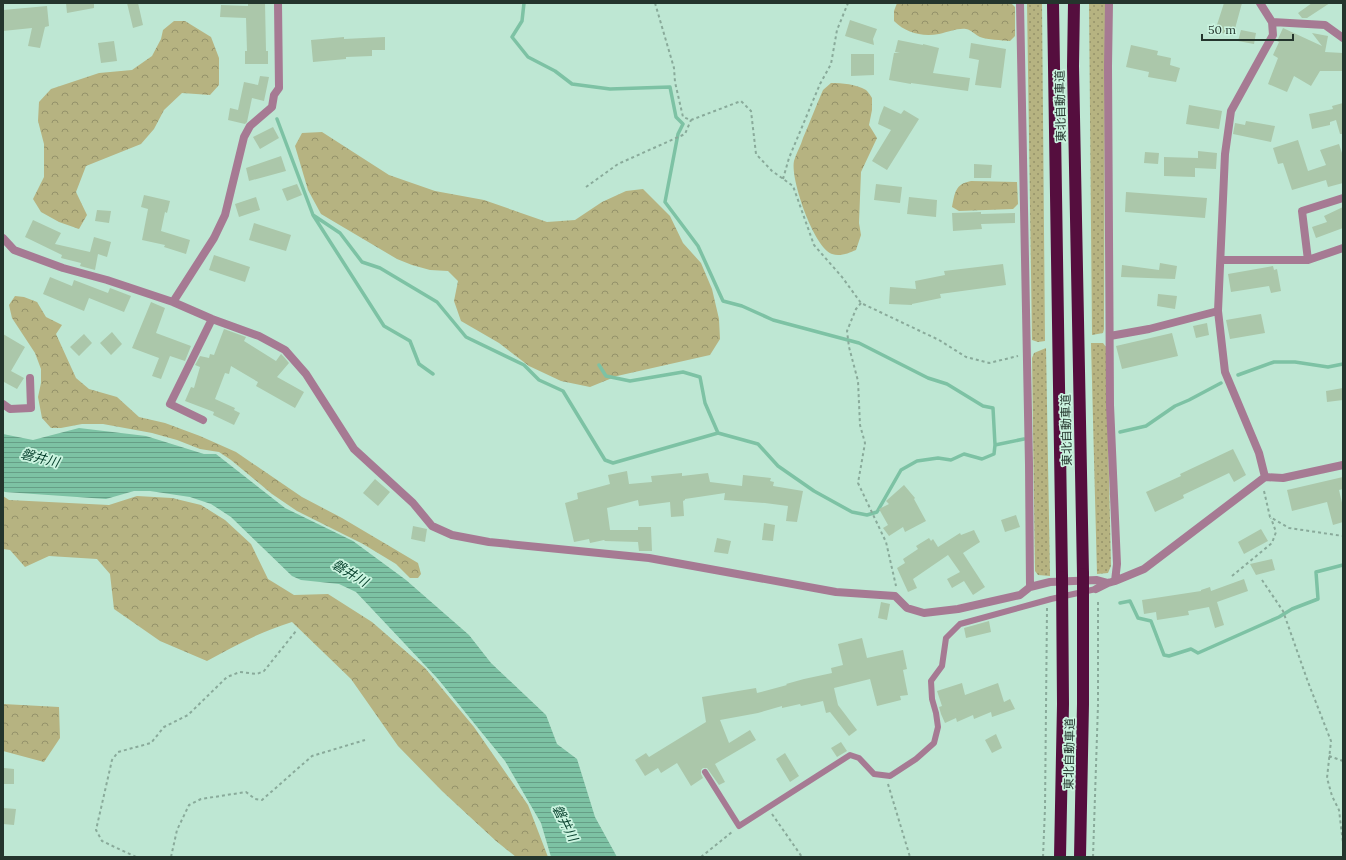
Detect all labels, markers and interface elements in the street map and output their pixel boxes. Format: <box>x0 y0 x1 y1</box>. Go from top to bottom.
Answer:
scale bar <box>1202 16 1293 42</box>
text: 50 m <box>1208 22 1236 37</box>
street label: 東北自動車道 <box>1052 70 1068 142</box>
street label: 東北自動車道 <box>1058 394 1074 466</box>
water label: 磐井川 <box>19 445 63 471</box>
water label: 磐井川 <box>329 556 373 591</box>
street label: 東北自動車道 <box>1061 718 1077 790</box>
water label: 磐井川 <box>549 802 582 846</box>

